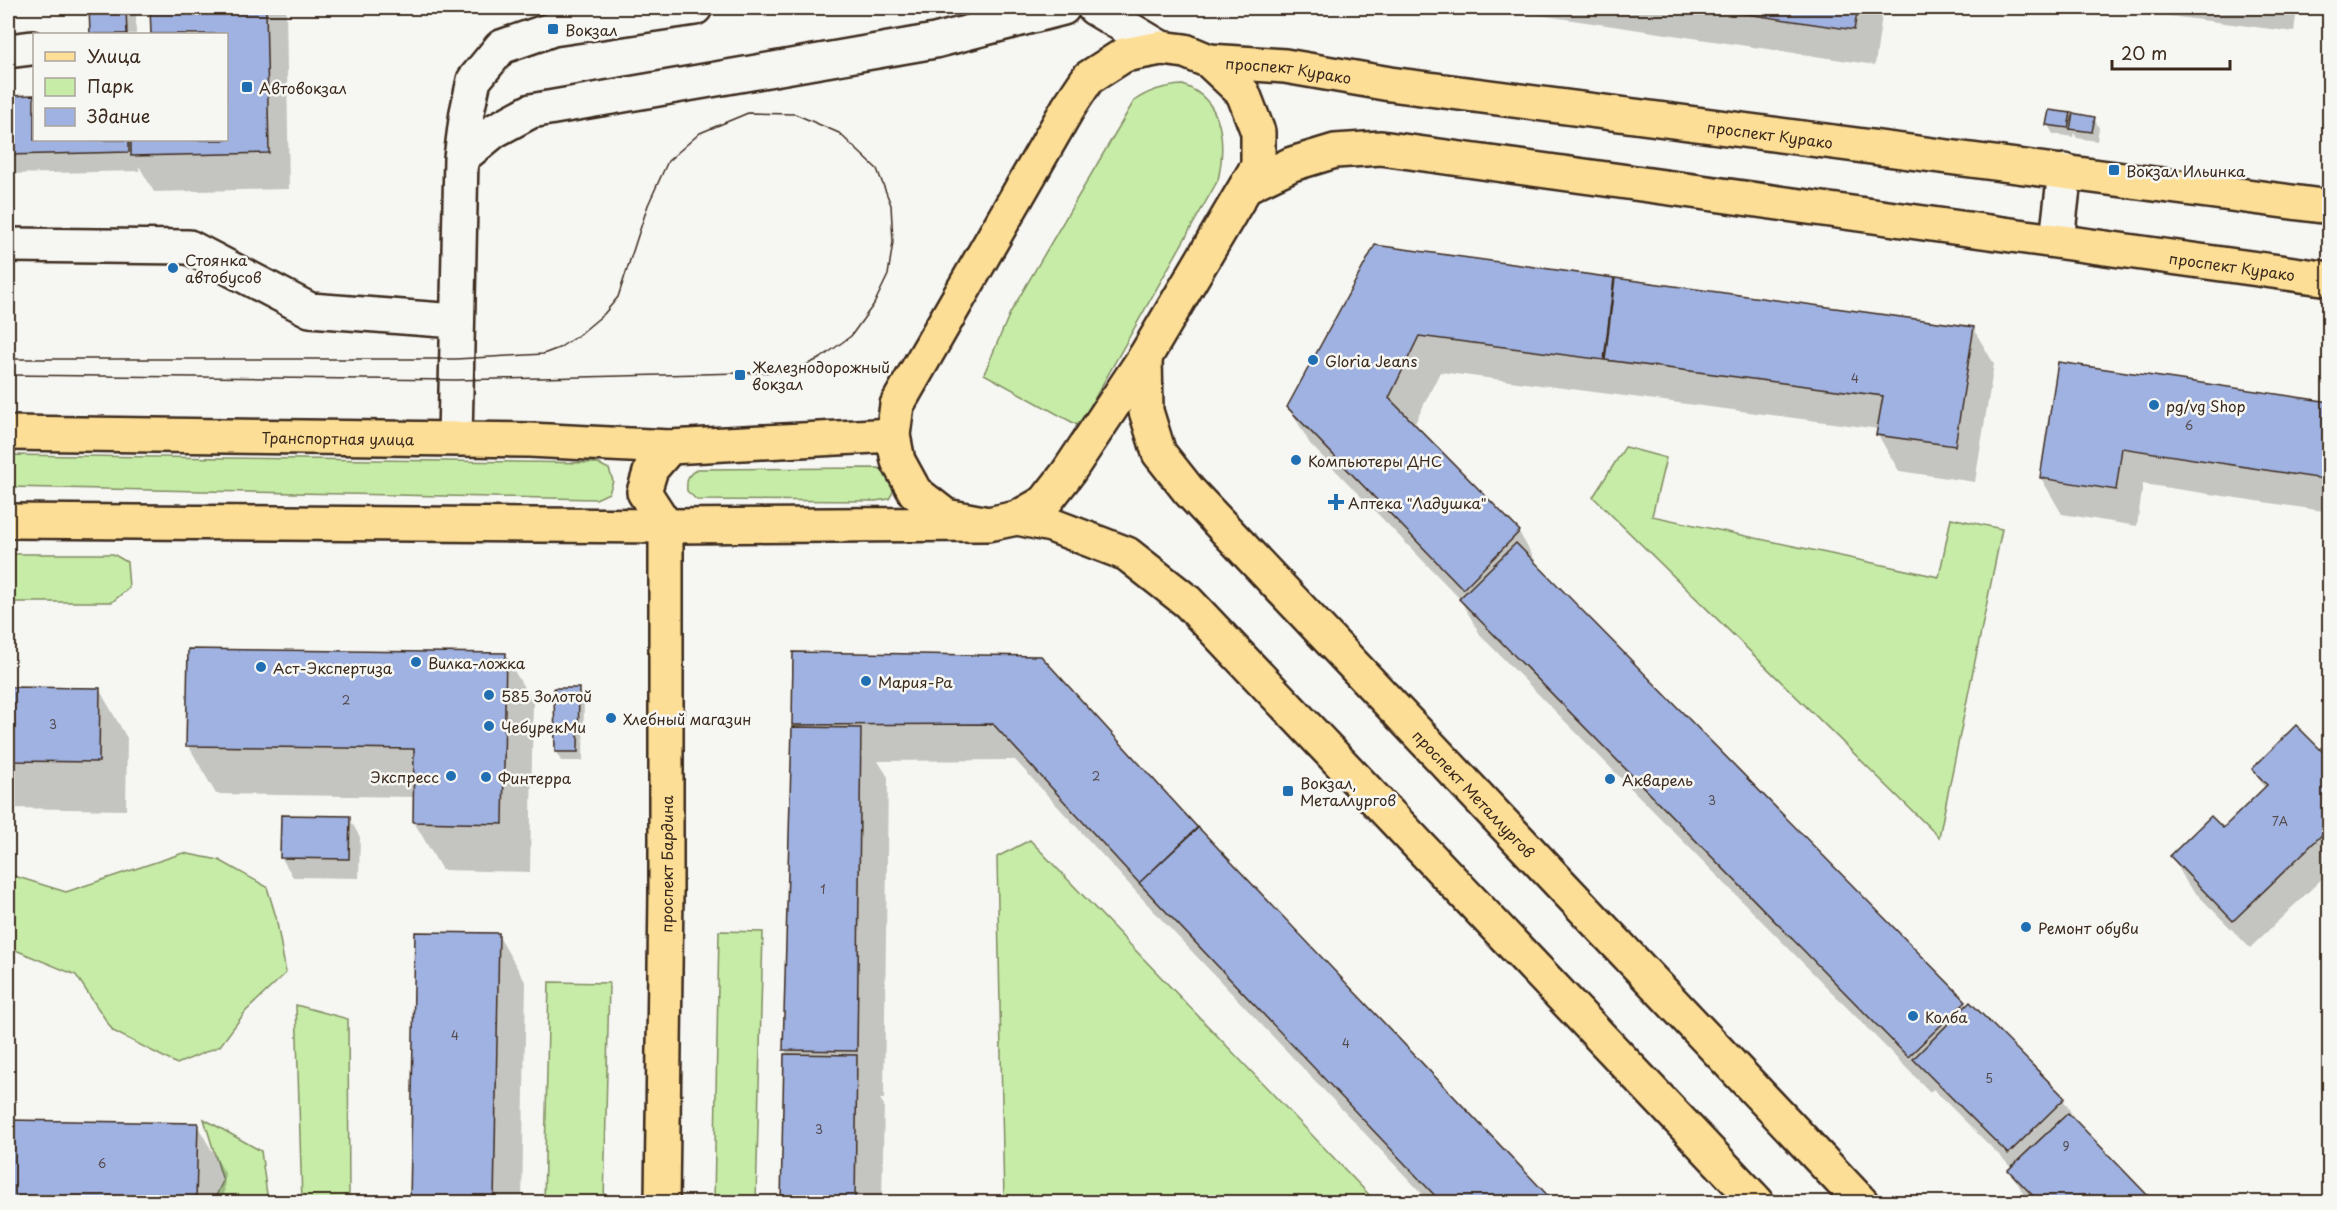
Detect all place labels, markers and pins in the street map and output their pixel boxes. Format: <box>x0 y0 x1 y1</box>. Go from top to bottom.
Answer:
place label: Вокзал <box>565 18 617 41</box>
marker: Вокзал <box>546 22 560 36</box>
place label: Автовокзал <box>259 76 347 99</box>
marker: Автовокзал <box>240 80 254 94</box>
place label: Вокзал Ильинка <box>2126 159 2246 182</box>
marker: Вокзал Ильинка <box>2107 163 2121 177</box>
place label: Стоянка автобусов <box>185 248 262 288</box>
marker: Стоянка автобусов <box>166 261 180 275</box>
place label: Gloria Jeans <box>1325 349 1418 372</box>
marker: Gloria Jeans <box>1306 353 1320 367</box>
place label: Железнодорожный вокзал <box>752 355 890 395</box>
marker: Железнодорожный вокзал <box>733 368 747 382</box>
place label: pg/vg Shop <box>2166 394 2246 417</box>
marker: pg/vg Shop <box>2147 398 2161 412</box>
place label: Компьютеры ДНС <box>1308 449 1442 472</box>
marker: Компьютеры ДНС <box>1289 453 1303 467</box>
place label: Аптека "Ладушка" <box>1348 491 1487 514</box>
marker: Аптека "Ладушка" <box>1329 495 1343 509</box>
place label: Вилка-ложка <box>428 651 526 674</box>
marker: Вилка-ложка <box>409 655 423 669</box>
place label: Аст-Экспертиза <box>273 656 393 679</box>
marker: Аст-Экспертиза <box>254 660 268 674</box>
place label: Мария-Ра <box>878 670 953 693</box>
marker: Мария-Ра <box>859 674 873 688</box>
place label: 585 Золотой <box>501 684 592 707</box>
marker: 585 Золотой <box>482 688 496 702</box>
place label: Хлебный магазин <box>623 707 751 730</box>
marker: Хлебный магазин <box>604 711 618 725</box>
place label: ЧебурекМи <box>501 715 586 738</box>
marker: ЧебурекМи <box>482 719 496 733</box>
place label: Экспресс <box>370 765 439 788</box>
place label: Финтерра <box>498 766 572 789</box>
place label: Акварель <box>1622 768 1693 791</box>
marker: Экспресс <box>444 769 458 783</box>
marker: Финтерра <box>479 770 493 784</box>
place label: Вокзал, Металлургов <box>1300 771 1396 811</box>
marker: Акварель <box>1603 772 1617 786</box>
marker: Вокзал, Металлургов <box>1281 784 1295 798</box>
place label: Ремонт обуви <box>2038 916 2139 939</box>
marker: Ремонт обуви <box>2019 920 2033 934</box>
place label: Колба <box>1925 1005 1968 1028</box>
marker: Колба <box>1906 1009 1920 1023</box>

